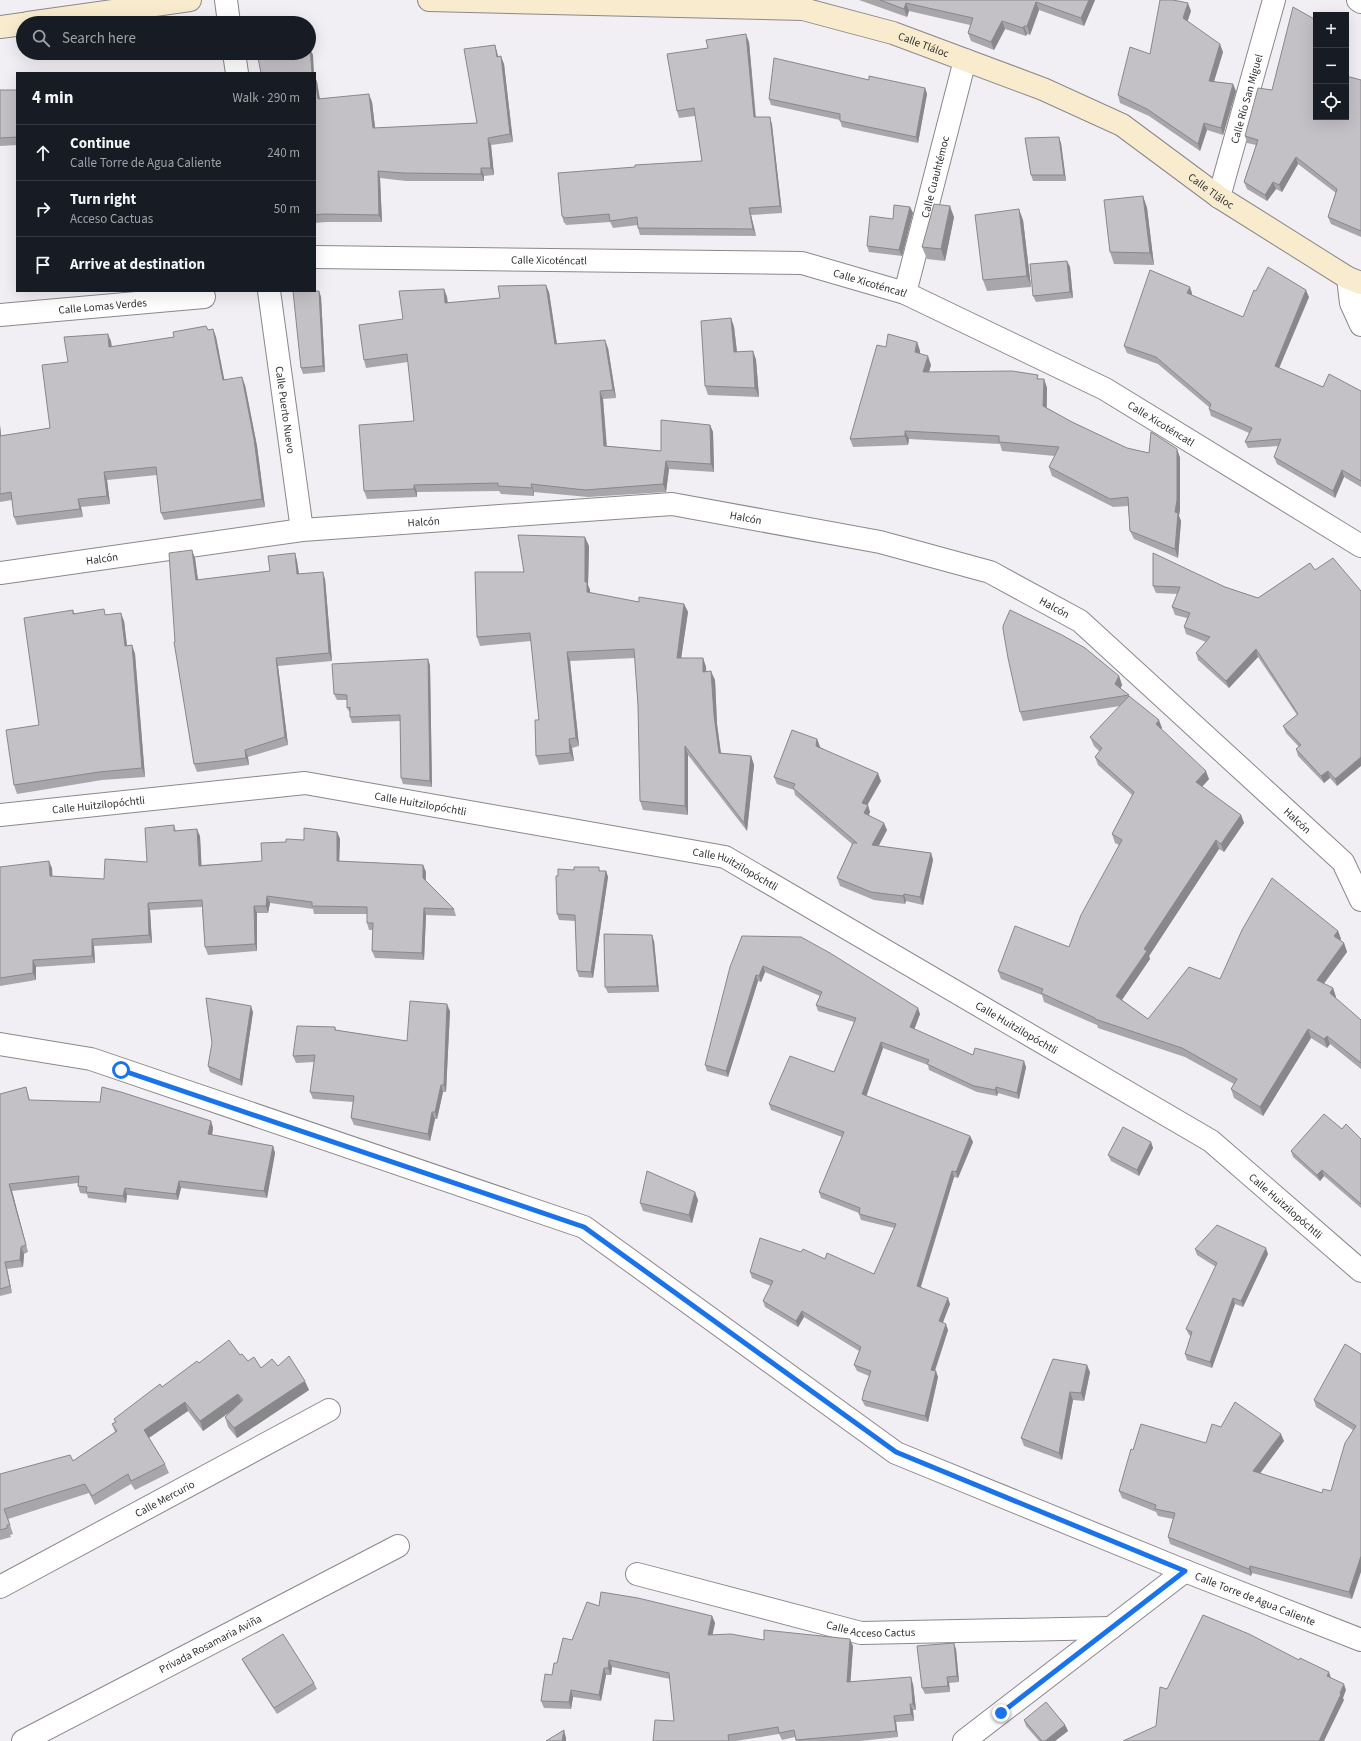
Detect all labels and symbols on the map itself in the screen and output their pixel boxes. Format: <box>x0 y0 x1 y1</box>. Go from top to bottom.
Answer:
street label: Calle Tláloc <box>896 28 951 61</box>
street label: Calle Río San Miguel <box>1227 52 1266 145</box>
street label: Calle Cuauhtémoc <box>917 134 953 219</box>
street label: Calle Tláloc <box>1185 169 1237 212</box>
street label: Calle Xicoténcatl <box>511 252 587 268</box>
street label: Calle Xicoténcatl <box>832 265 910 301</box>
street label: Calle Lomas Verdes <box>58 295 148 317</box>
street label: Calle Puerto Nuevo <box>272 365 299 455</box>
street label: Calle Xicoténcatl <box>1125 397 1198 450</box>
street label: Halcón <box>729 507 763 528</box>
street label: Halcón <box>407 513 440 530</box>
street label: Halcón <box>85 549 119 568</box>
street label: Halcón <box>1037 593 1072 622</box>
street label: Calle Huitzilopóchtli <box>373 788 468 819</box>
street label: Calle Huitzilopóchtli <box>51 792 146 817</box>
street label: Halcón <box>1281 804 1315 837</box>
street label: Calle Huitzilopóchtli <box>691 844 781 894</box>
street label: Calle Huitzilopóchtli <box>973 997 1061 1057</box>
route start <box>112 1061 130 1079</box>
street label: Calle Huitzilopóchtli <box>1246 1170 1326 1242</box>
street label: Calle Mercurio <box>132 1476 197 1521</box>
street label: Calle Torre de Agua Caliente <box>1193 1568 1318 1629</box>
street label: Privada Rosamaria Aviña <box>156 1611 264 1677</box>
street label: Calle Acceso Cactus <box>825 1617 916 1640</box>
route end <box>992 1704 1010 1722</box>

